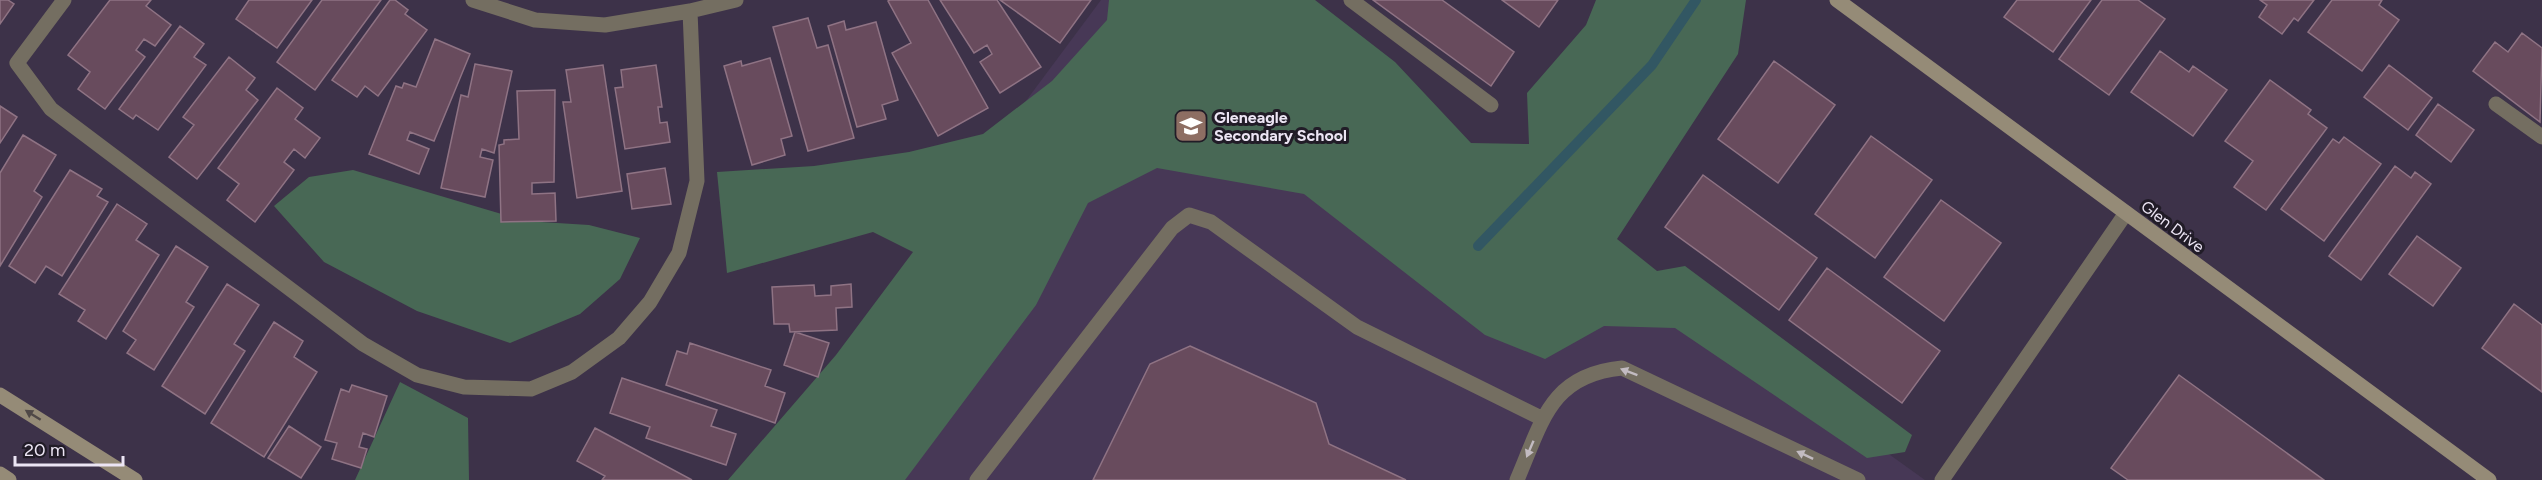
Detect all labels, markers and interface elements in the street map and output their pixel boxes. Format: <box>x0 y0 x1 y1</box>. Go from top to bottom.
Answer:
school or university icon: Gleneagle Secondary School <box>1173 108 1209 144</box>
place label: Gleneagle Secondary School <box>1214 108 1347 145</box>
street label: Glen Drive <box>2137 196 2208 256</box>
one-way arrow <box>1619 367 1637 377</box>
one-way arrow <box>24 410 41 421</box>
scale bar <box>15 429 123 467</box>
text: 20 m <box>24 439 65 461</box>
one-way arrow <box>1525 441 1535 459</box>
one-way arrow <box>1796 450 1813 459</box>

